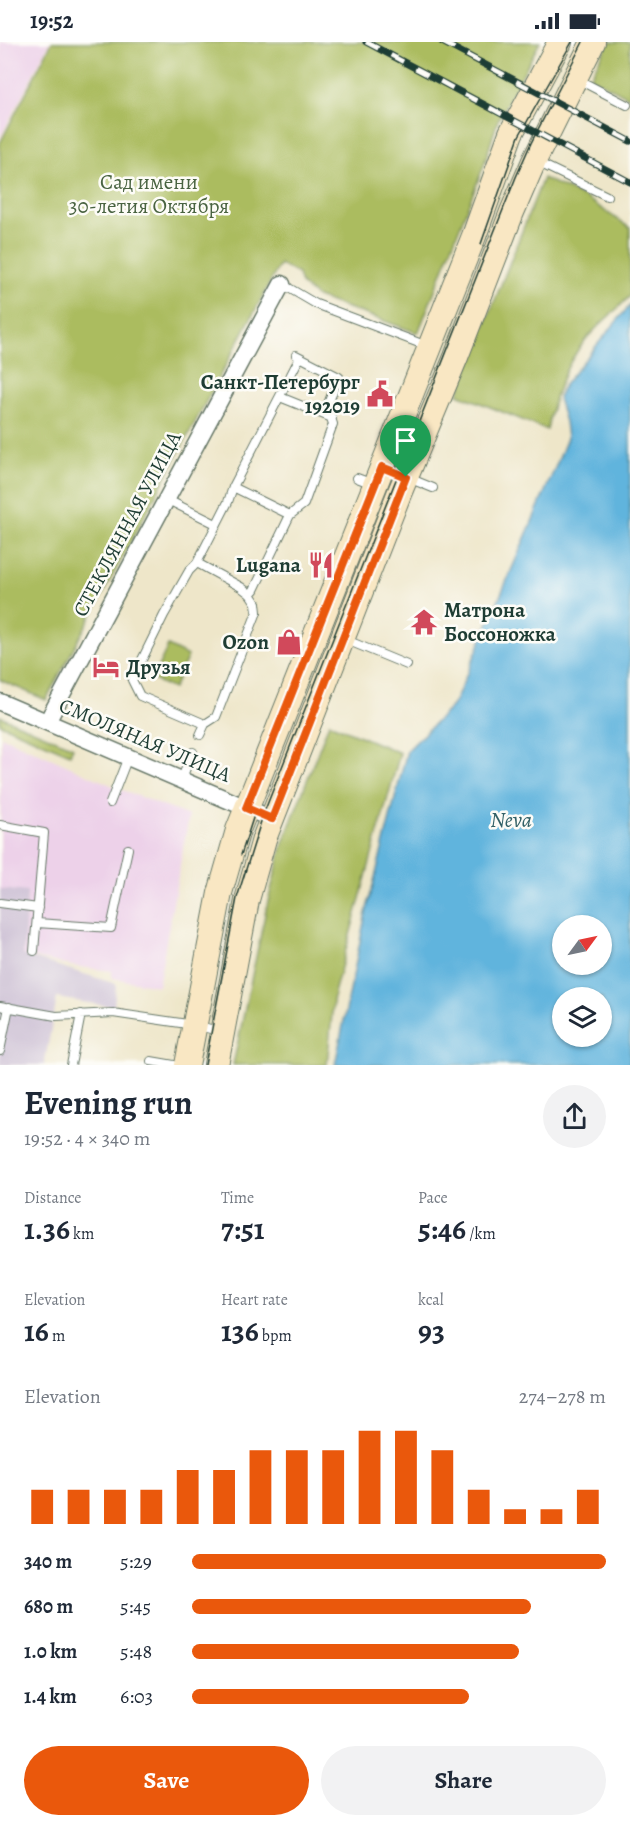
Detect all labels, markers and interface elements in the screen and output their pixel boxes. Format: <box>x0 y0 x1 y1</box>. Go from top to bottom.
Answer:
text: 19:52 <box>30 6 73 36</box>
park label: Сад имени 30-летия Октября <box>69 168 229 220</box>
place label: Санкт-Петербург 192019 <box>201 368 360 420</box>
public building icon: Санкт-Петербург 192019 <box>365 379 395 409</box>
pin <box>380 415 431 477</box>
icon: arrive <box>389 424 422 457</box>
street label: СТЕКЛЯННАЯ УЛИЦА <box>66 426 188 622</box>
restaurant icon: Lugana <box>306 550 336 580</box>
place label: Lugana <box>236 551 302 579</box>
place label: Матрона Боссоножка <box>444 596 556 648</box>
temple icon: Матрона Боссоножка <box>409 607 439 637</box>
shop icon: Ozon <box>274 627 304 657</box>
place label: Ozon <box>223 628 269 656</box>
hotel icon: Друзья <box>91 652 121 682</box>
place label: Друзья <box>126 653 191 681</box>
street label: СМОЛЯНАЯ УЛИЦА <box>55 691 236 789</box>
water label: Neva <box>490 805 532 835</box>
north arrow <box>552 915 612 975</box>
map controls <box>552 915 612 1047</box>
button: layers <box>552 987 612 1047</box>
text: Evening run <box>24 1080 193 1125</box>
button: share <box>543 1085 606 1148</box>
text: 19:52 · 4 × 340 m <box>24 1125 150 1152</box>
text: Distance <box>24 1187 81 1209</box>
text: Time <box>221 1187 254 1209</box>
text: Pace <box>418 1187 448 1209</box>
text: 1.36 <box>24 1209 70 1249</box>
text: 7:51 <box>221 1209 265 1249</box>
text: 5:46 <box>418 1209 466 1249</box>
text: km <box>70 1223 94 1245</box>
text: /km <box>466 1223 496 1245</box>
text: Elevation <box>24 1289 85 1311</box>
text: Heart rate <box>221 1289 288 1311</box>
text: kcal <box>418 1289 444 1311</box>
text: 16 <box>24 1311 49 1351</box>
text: 136 <box>221 1311 259 1351</box>
text: 93 <box>418 1311 445 1351</box>
text: m <box>49 1325 65 1347</box>
text: bpm <box>259 1325 292 1347</box>
text: Elevation <box>24 1383 101 1410</box>
text: 274–278 m <box>519 1383 606 1410</box>
text: 340 m <box>24 1548 72 1575</box>
text: 5:29 <box>120 1548 152 1575</box>
text: 680 m <box>24 1593 73 1620</box>
text: 5:45 <box>120 1593 151 1620</box>
text: 1.0 km <box>24 1638 77 1665</box>
text: 5:48 <box>120 1638 152 1665</box>
text: 1.4 km <box>24 1683 77 1710</box>
text: 6:03 <box>120 1683 153 1710</box>
button: Save <box>24 1746 309 1815</box>
button: Share <box>321 1746 606 1815</box>

